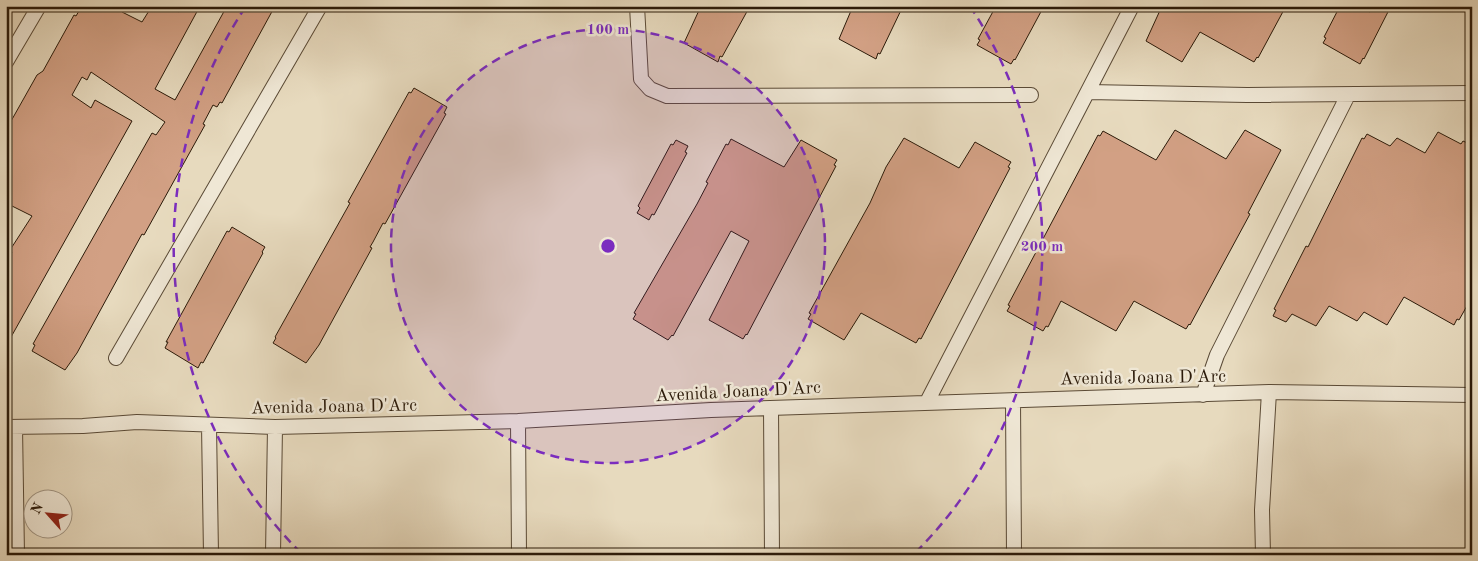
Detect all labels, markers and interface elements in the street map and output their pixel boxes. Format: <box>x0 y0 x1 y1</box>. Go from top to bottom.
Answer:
text: 100 m <box>587 23 629 38</box>
centre of rings <box>599 237 617 255</box>
text: 200 m <box>1021 240 1063 255</box>
street label: Avenida Joana D'Arc <box>1060 368 1226 388</box>
street label: Avenida Joana D'Arc <box>655 379 822 405</box>
street label: Avenida Joana D'Arc <box>251 397 417 417</box>
north arrow <box>22 488 72 538</box>
text: N <box>29 500 46 516</box>

